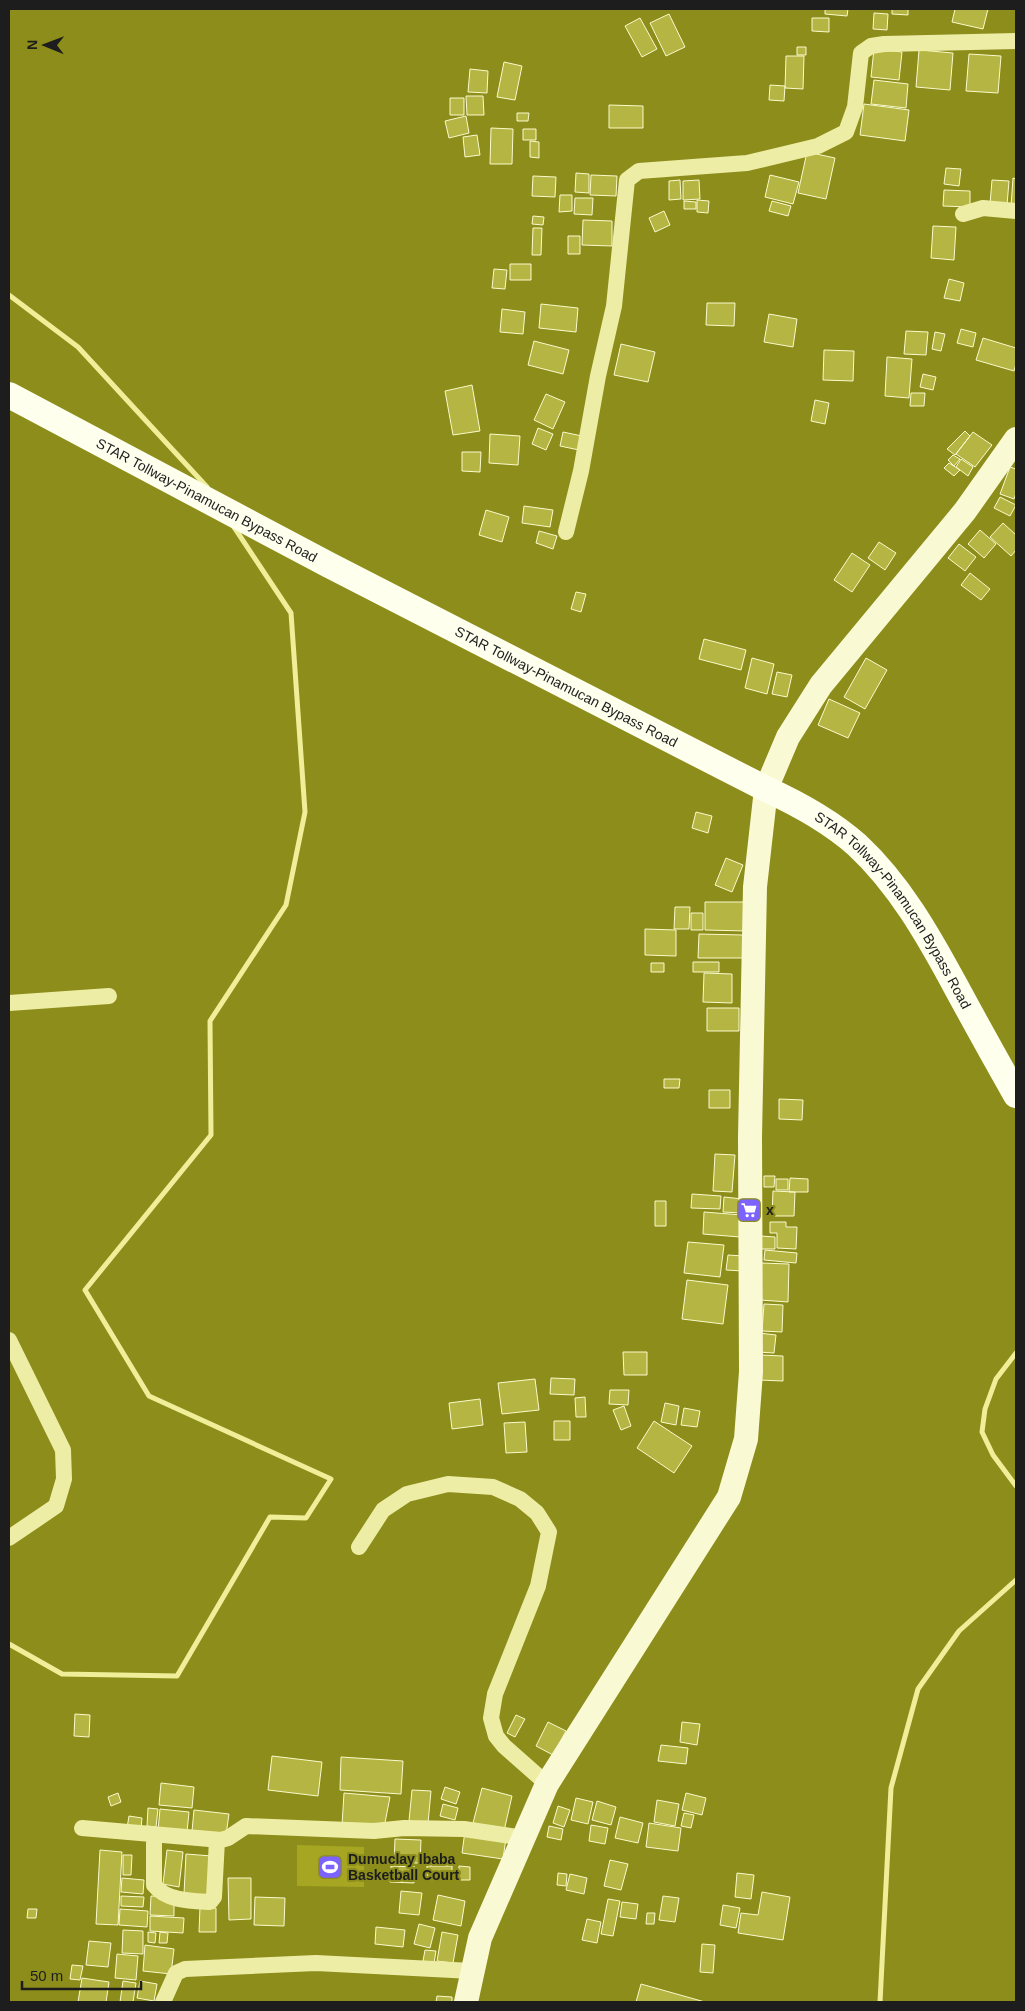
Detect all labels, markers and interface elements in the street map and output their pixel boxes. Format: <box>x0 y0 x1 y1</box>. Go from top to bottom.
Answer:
north arrow <box>20 20 70 70</box>
text: N <box>24 40 40 50</box>
street label: STAR Tollway-Pinamucan Bypass Road <box>94 435 320 565</box>
street label: STAR Tollway-Pinamucan Bypass Road <box>452 623 680 750</box>
street label: STAR Tollway-Pinamucan Bypass Road <box>812 808 974 1011</box>
supermarket icon: x <box>736 1197 762 1223</box>
place label: x <box>766 1202 774 1218</box>
place label: Dumuclay Ibaba Basketball Court <box>348 1851 460 1883</box>
sports icon: Dumuclay Ibaba Basketball Court <box>317 1854 343 1880</box>
scale bar <box>22 1958 141 1990</box>
text: 50 m <box>30 1967 63 1984</box>

